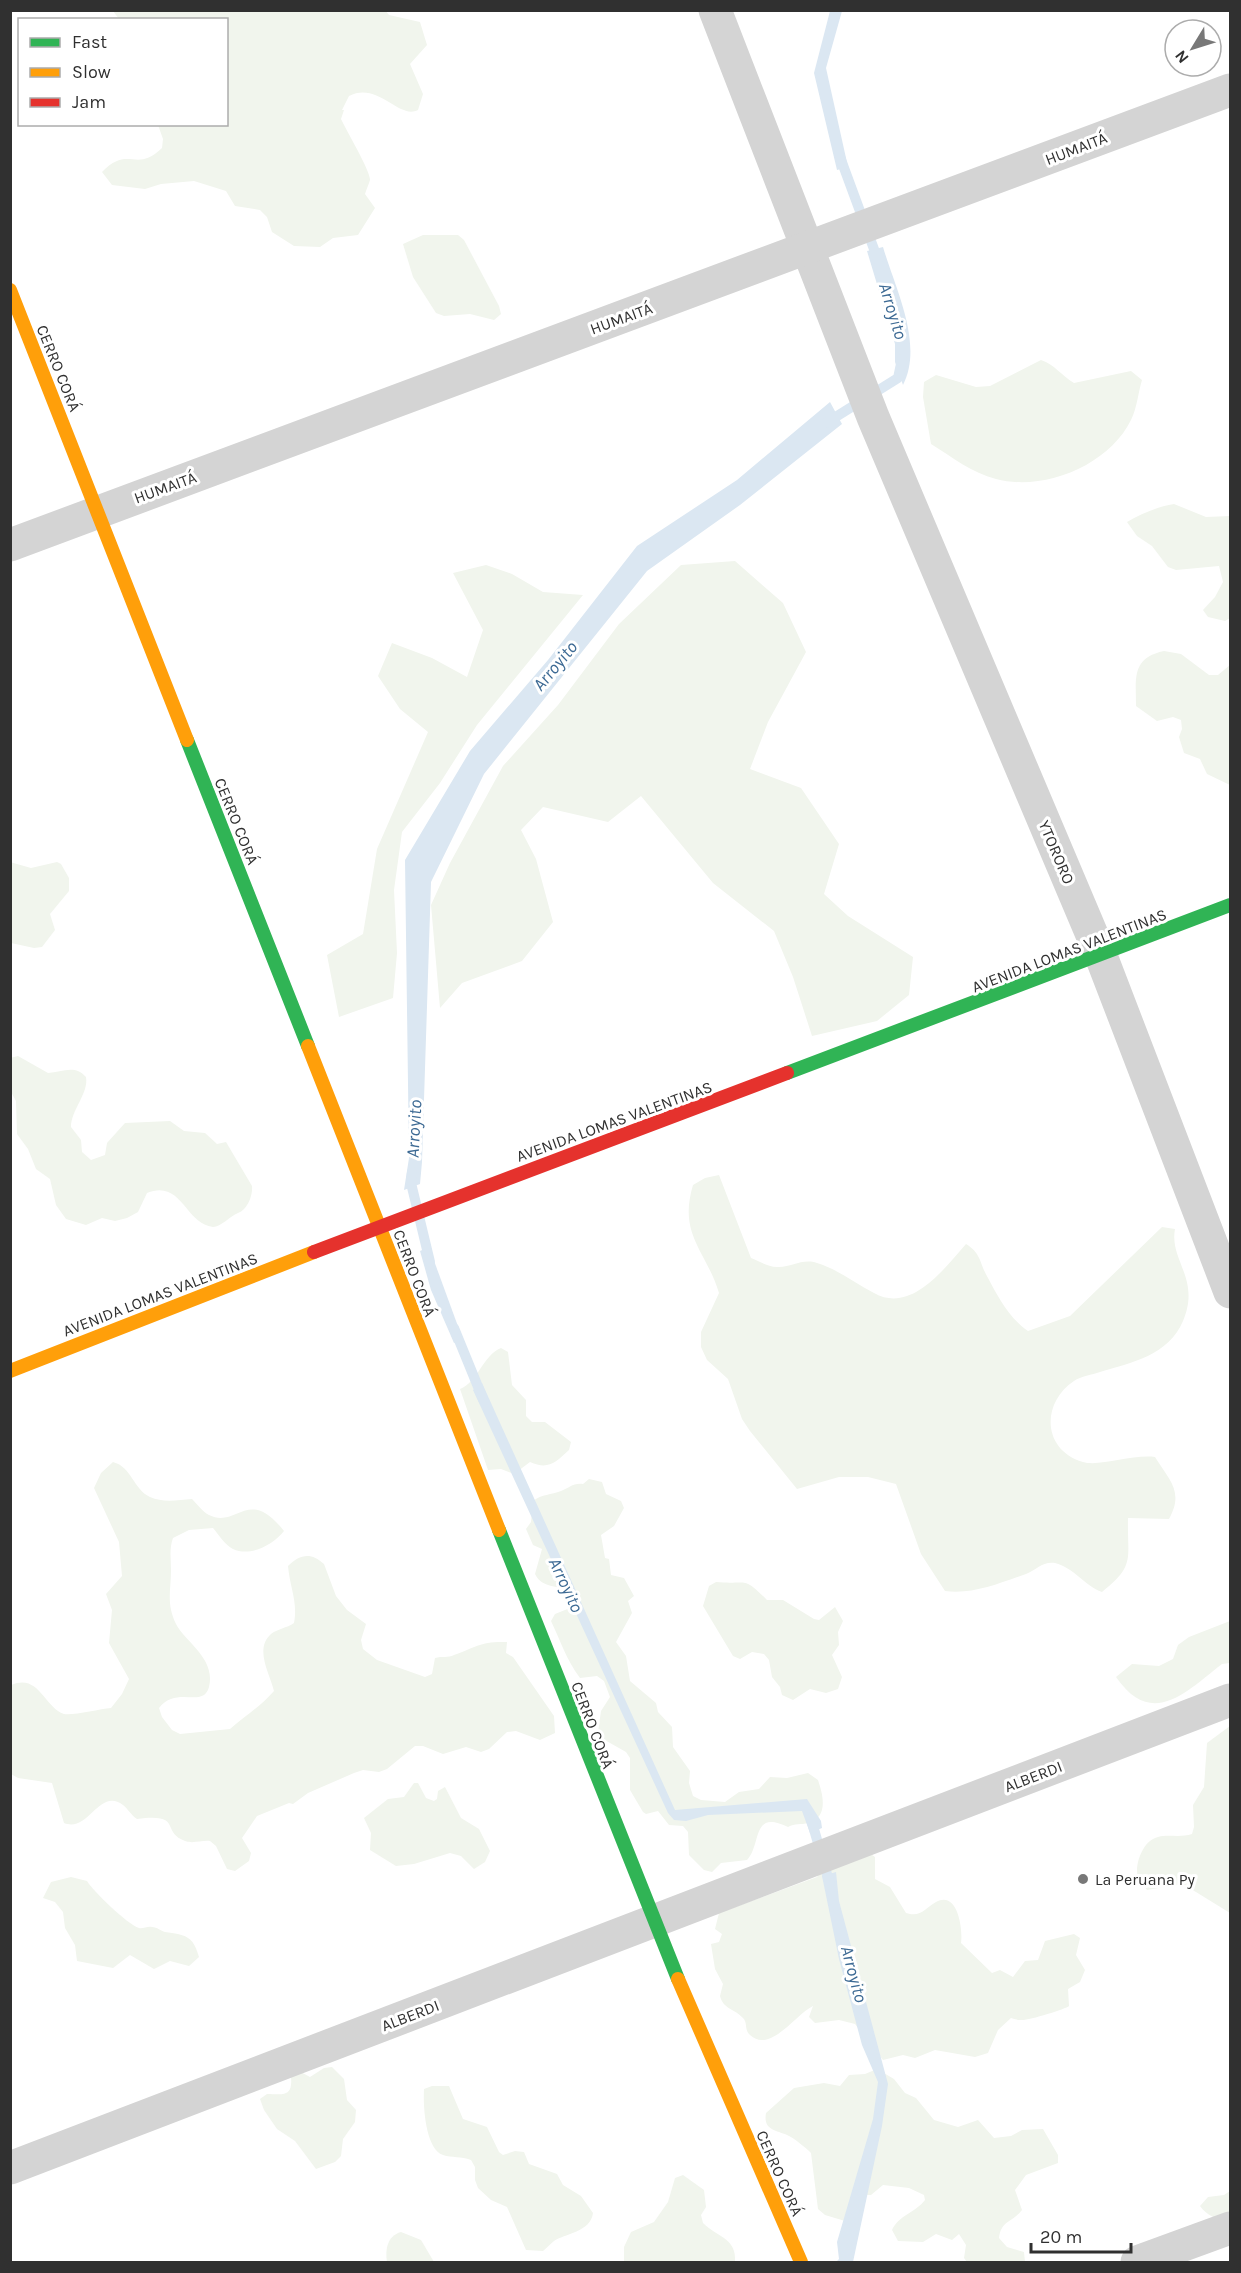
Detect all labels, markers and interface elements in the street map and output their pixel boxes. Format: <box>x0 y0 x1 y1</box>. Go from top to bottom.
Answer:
legend <box>18 18 228 126</box>
north arrow <box>1163 18 1223 78</box>
text: Fast <box>72 31 107 53</box>
text: N <box>1171 47 1193 67</box>
text: Slow <box>72 61 111 83</box>
text: Jam <box>72 91 106 113</box>
street label: HUMAITÁ <box>1042 128 1110 169</box>
water label: Arroyito <box>874 280 912 342</box>
street label: HUMAITÁ <box>587 298 655 338</box>
street label: CERRO CORÁ <box>33 322 85 414</box>
street label: HUMAITÁ <box>131 467 199 507</box>
water label: Arroyito <box>528 637 582 695</box>
street label: CERRO CORÁ <box>211 775 263 867</box>
street label: YTORORO <box>1035 817 1078 887</box>
street label: AVENIDA LOMAS VALENTINAS <box>969 904 1169 996</box>
street label: AVENIDA LOMAS VALENTINAS <box>514 1077 715 1166</box>
water label: Arroyito <box>401 1099 427 1159</box>
street label: CERRO CORÁ <box>389 1227 440 1319</box>
street label: AVENIDA LOMAS VALENTINAS <box>60 1248 260 1340</box>
water label: Arroyito <box>544 1554 588 1616</box>
street label: CERRO CORÁ <box>567 1679 618 1771</box>
street label: ALBERDI <box>1002 1757 1065 1796</box>
place label: La Peruana Py <box>1095 1870 1196 1889</box>
marker: La Peruana Py <box>1076 1872 1090 1886</box>
water label: Arroyito <box>836 1943 872 2005</box>
street label: ALBERDI <box>379 1996 442 2035</box>
street label: CERRO CORÁ <box>752 2127 807 2219</box>
scale bar <box>1031 2216 1132 2254</box>
text: 20 m <box>1040 2226 1082 2248</box>

